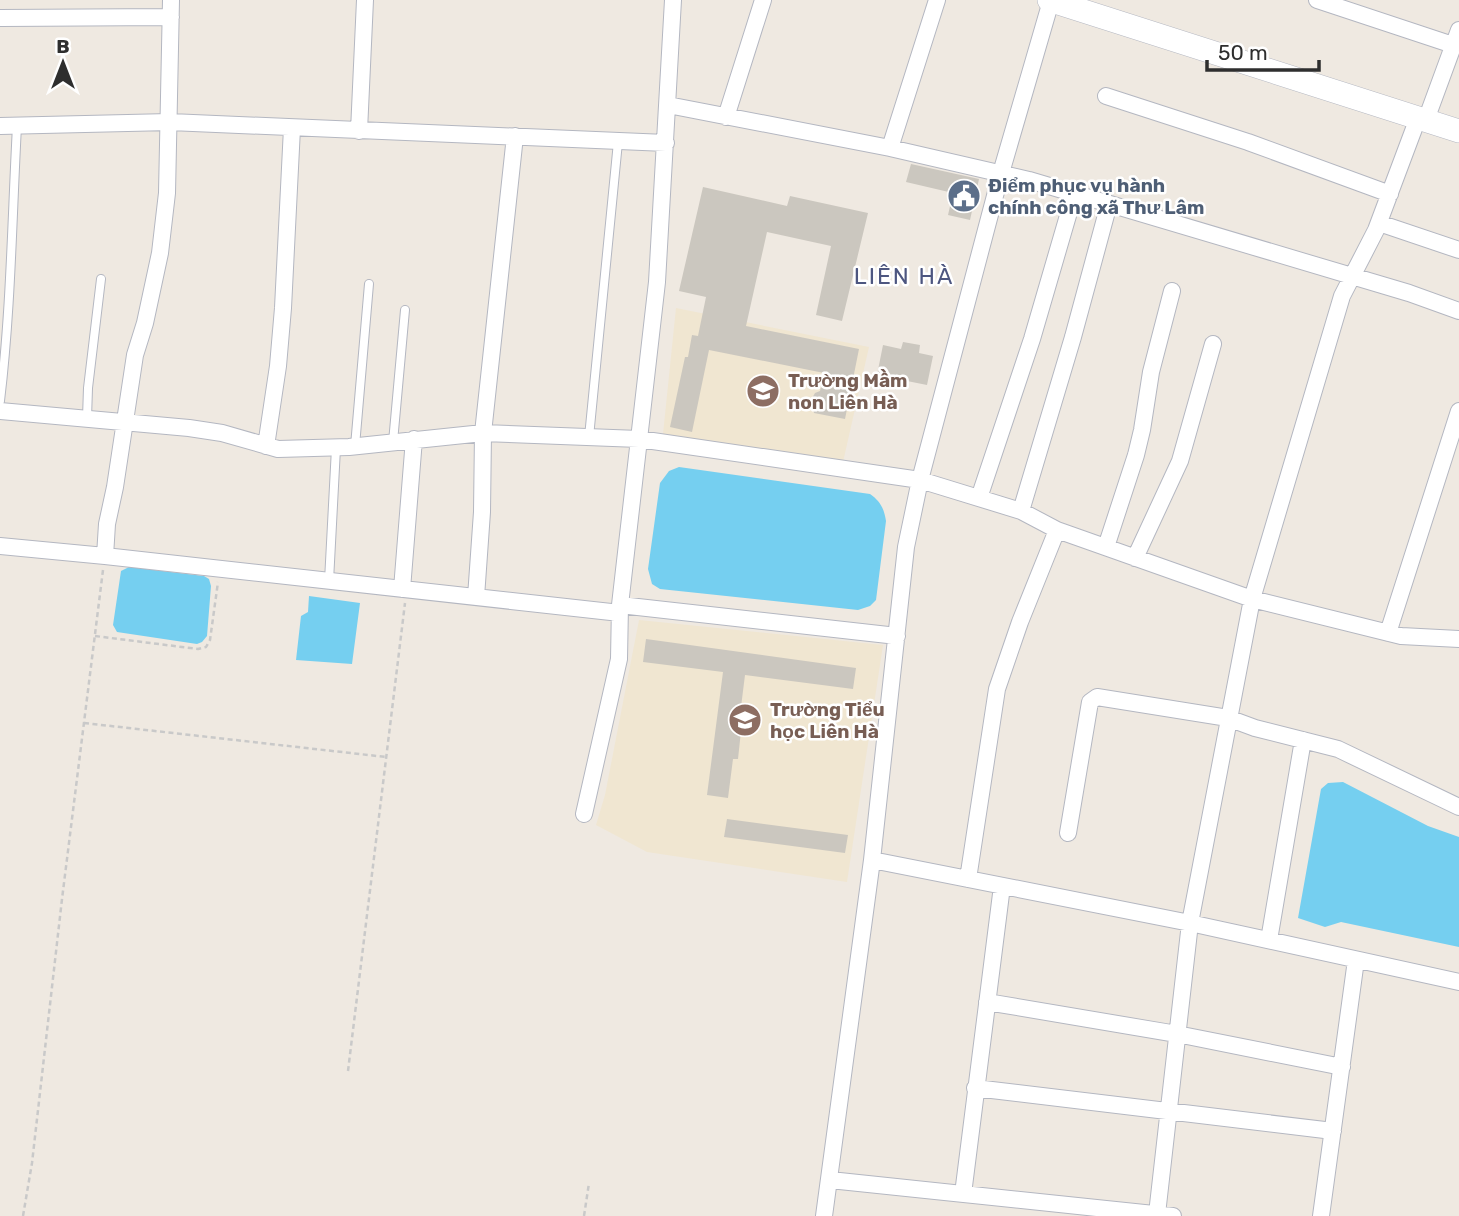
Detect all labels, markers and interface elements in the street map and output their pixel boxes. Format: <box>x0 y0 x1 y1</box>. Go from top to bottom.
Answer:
north arrow <box>28 28 98 98</box>
scale bar <box>1207 28 1319 72</box>
text: B <box>56 35 70 58</box>
text: 50 m <box>1218 40 1268 65</box>
place label: Điểm phục vụ hành chính công xã Thư Lâm <box>988 174 1204 219</box>
public building icon: Điểm phục vụ hành chính công xã Thư Lâm <box>945 177 983 215</box>
district label: LIÊN HÀ <box>854 262 954 290</box>
place label: Trường Mầm non Liên Hà <box>788 369 908 414</box>
school or university icon: Trường Mầm non Liên Hà <box>744 372 782 410</box>
place label: Trường Tiểu học Liên Hà <box>770 698 885 743</box>
school or university icon: Trường Tiểu học Liên Hà <box>726 701 764 739</box>

